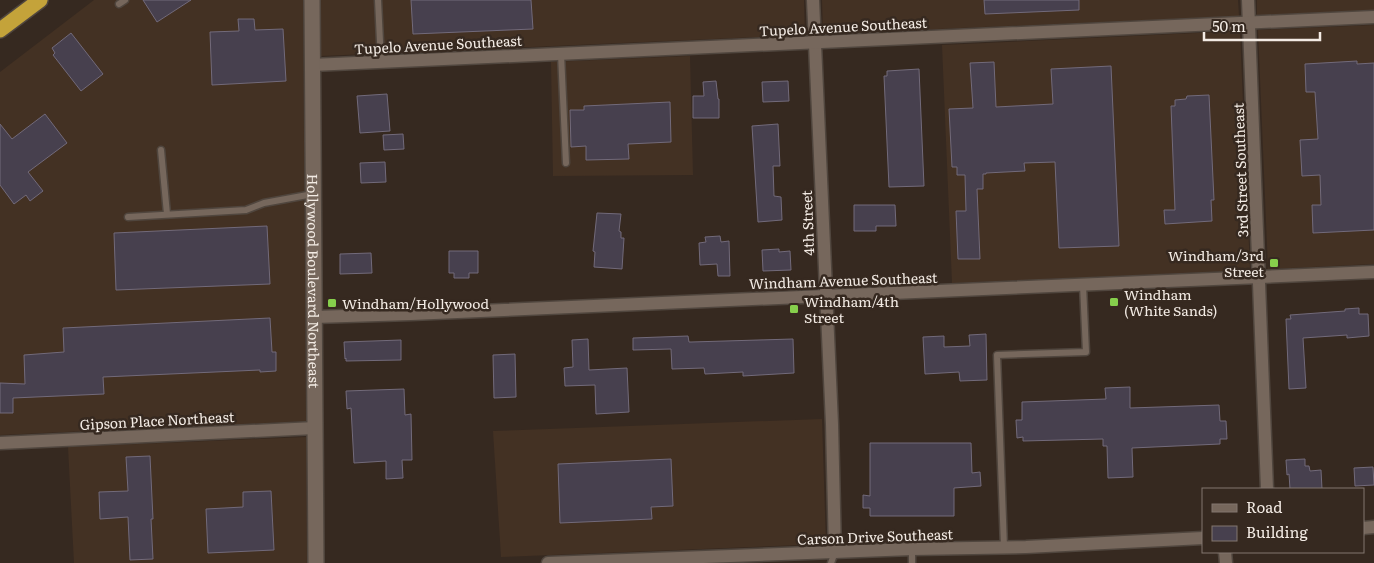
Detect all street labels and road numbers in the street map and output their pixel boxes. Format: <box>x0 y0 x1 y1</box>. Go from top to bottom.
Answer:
street label: Tupelo Avenue Southeast <box>758 12 928 40</box>
street label: Tupelo Avenue Southeast <box>353 30 523 58</box>
street label: 3rd Street Southeast <box>1228 102 1252 238</box>
street label: Hollywood Boulevard Northeast <box>303 174 325 389</box>
street label: 4th Street <box>796 190 818 256</box>
street label: Windham Avenue Southeast <box>748 267 938 293</box>
street label: Gipson Place Northeast <box>79 406 235 434</box>
street label: Carson Drive Southeast <box>797 523 954 549</box>

